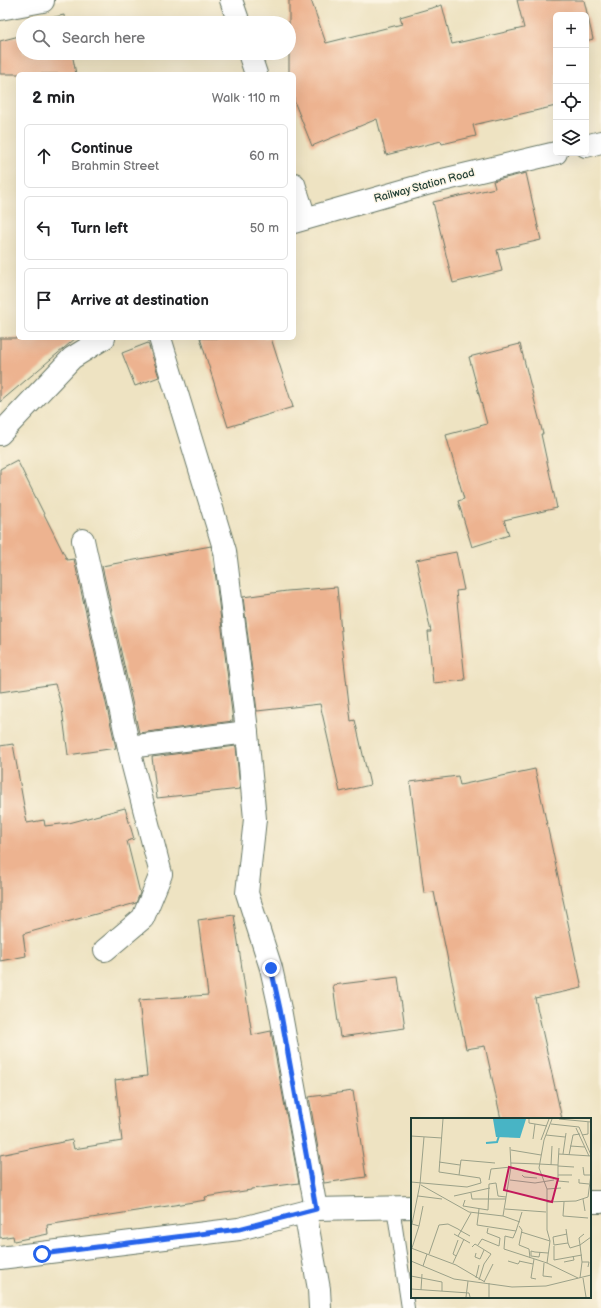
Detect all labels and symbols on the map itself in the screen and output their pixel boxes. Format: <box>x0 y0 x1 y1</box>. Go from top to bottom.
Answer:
street label: Railway Station Road <box>372 166 476 205</box>
route end <box>262 959 280 977</box>
inset map <box>411 1118 591 1298</box>
route start <box>33 1245 51 1263</box>

